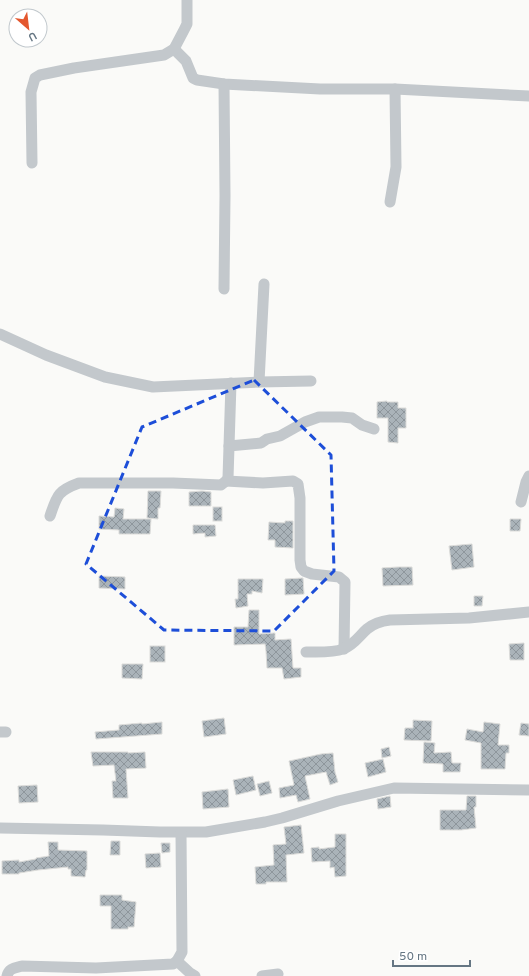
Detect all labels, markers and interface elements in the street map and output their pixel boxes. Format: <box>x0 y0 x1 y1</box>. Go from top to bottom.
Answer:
north arrow <box>8 8 48 48</box>
text: U <box>25 28 39 44</box>
scale bar <box>393 942 470 968</box>
text: 50 m <box>399 949 427 965</box>

